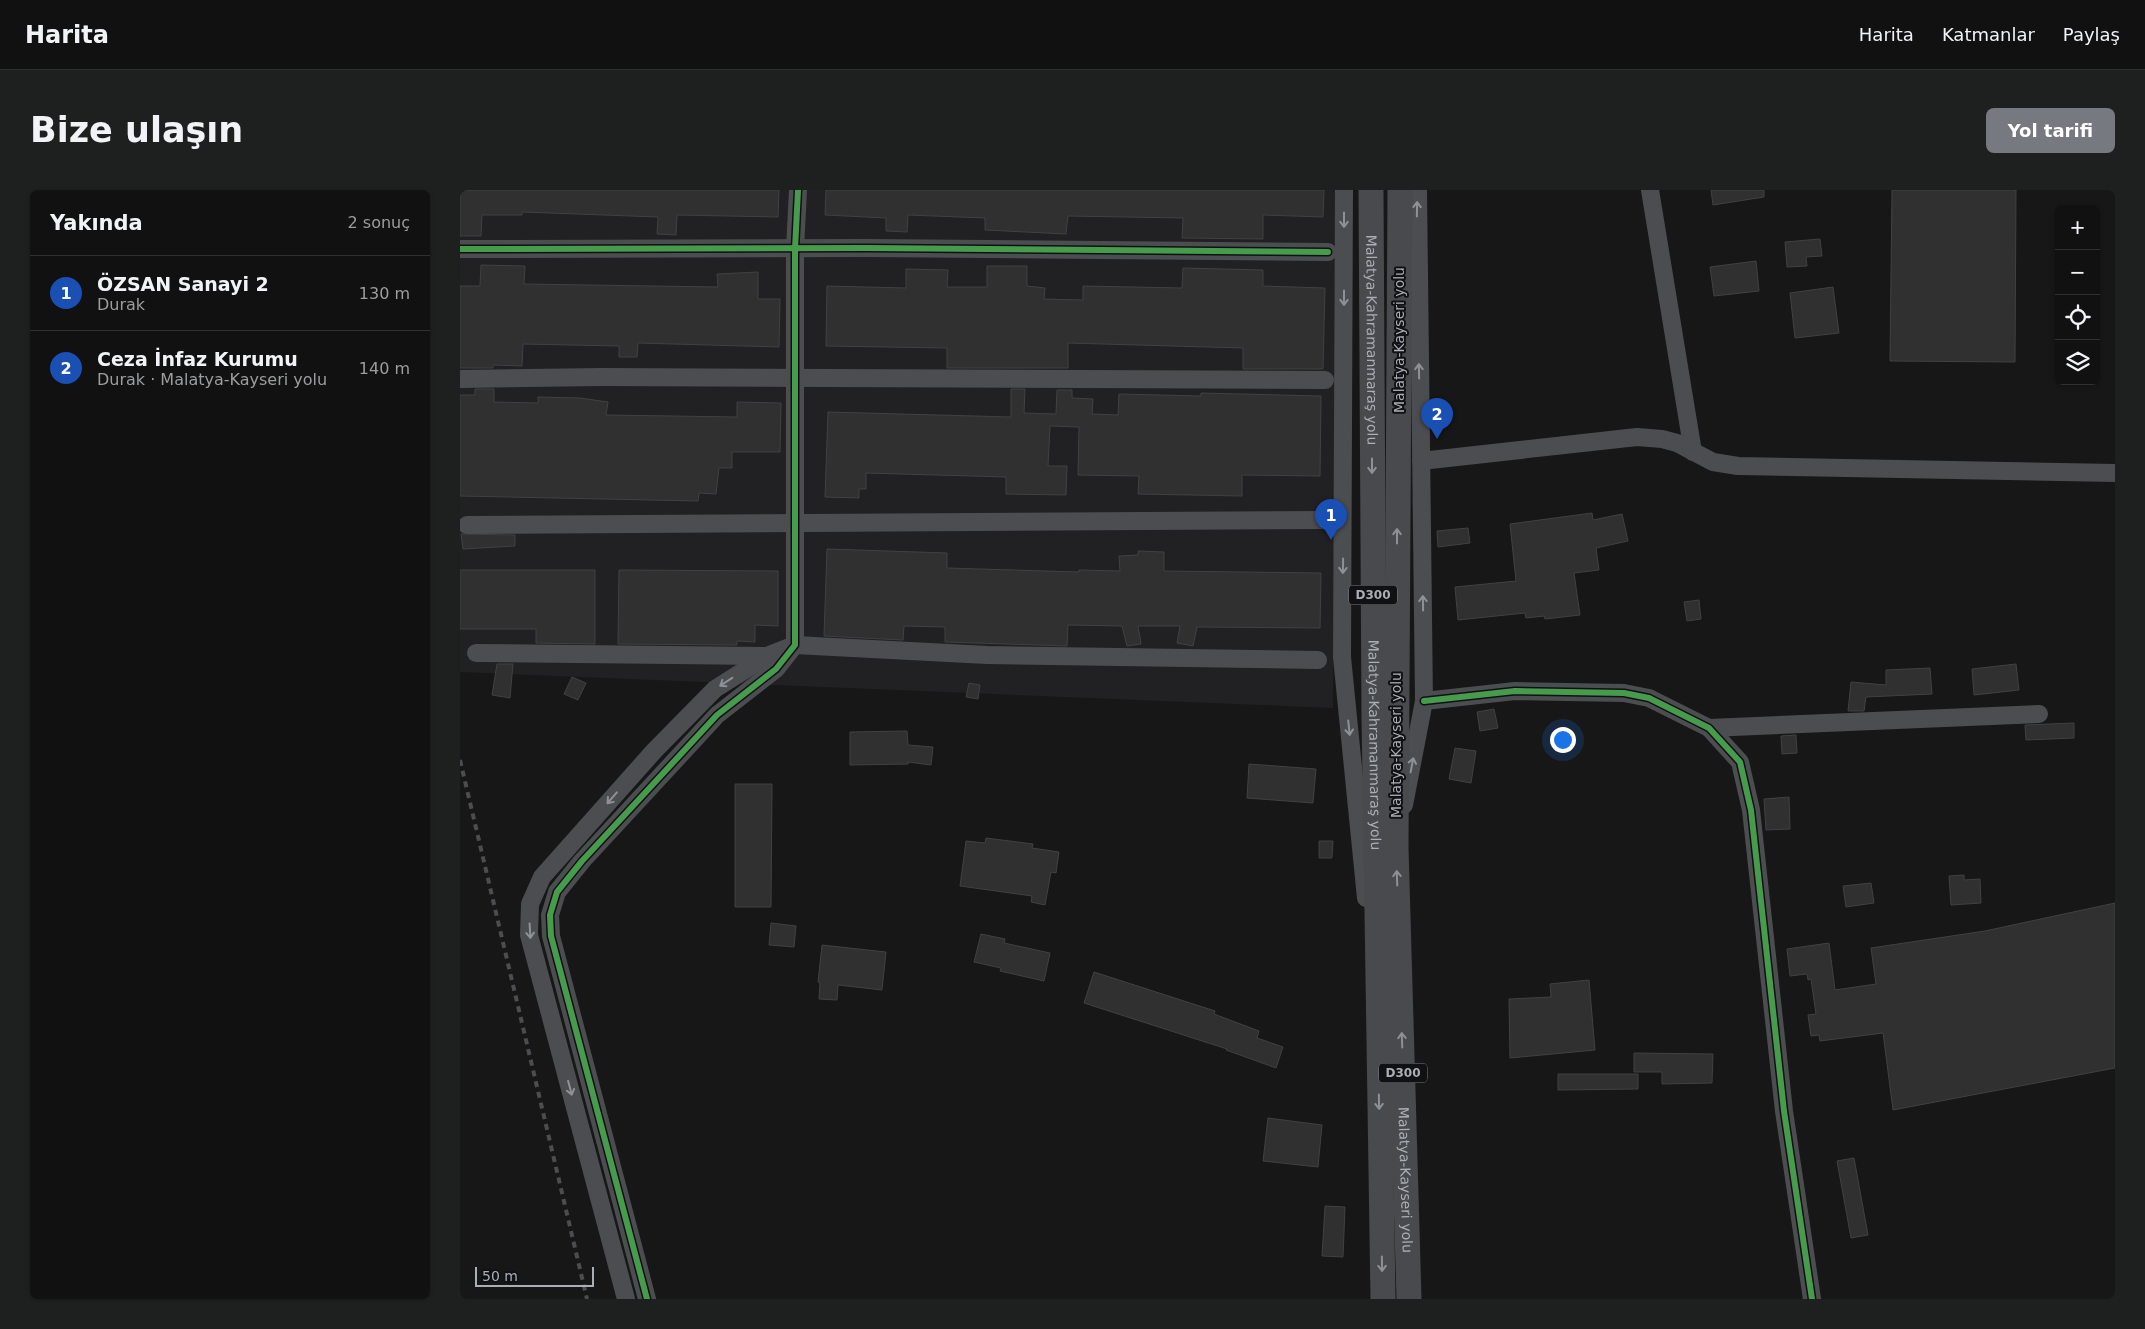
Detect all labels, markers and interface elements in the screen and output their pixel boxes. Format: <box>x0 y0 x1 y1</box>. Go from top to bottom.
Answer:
text: Harita <box>25 21 109 49</box>
text: Harita <box>1859 24 1914 45</box>
text: Katmanlar <box>1942 24 2035 45</box>
text: Paylaş <box>2063 24 2120 45</box>
button: Yol tarifi <box>1986 108 2115 153</box>
text: Bize ulaşın <box>30 110 243 150</box>
one-way arrow <box>1412 201 1422 217</box>
map controls <box>2055 205 2100 385</box>
button: + <box>2055 205 2100 250</box>
text: Yakında <box>50 211 143 235</box>
one-way arrow <box>1339 211 1349 227</box>
text: 2 sonuç <box>348 213 410 232</box>
street label: Malatya-Kahramanmaraş yolu <box>1363 235 1380 445</box>
button: − <box>2055 250 2100 295</box>
street label: Malatya-Kayseri yolu <box>1391 267 1407 413</box>
text: ÖZSAN Sanayi 2 <box>97 273 269 295</box>
text: 1 <box>60 284 72 303</box>
text: 130 m <box>359 284 410 303</box>
one-way arrow <box>1339 290 1349 306</box>
text: Durak <box>97 295 145 314</box>
button: locate <box>2055 295 2100 340</box>
button: layers <box>2055 340 2100 385</box>
text: Ceza İnfaz Kurumu <box>97 348 298 370</box>
text: 2 <box>60 359 72 378</box>
text: 140 m <box>359 359 410 378</box>
one-way arrow <box>1414 363 1424 380</box>
text: Durak · Malatya-Kayseri yolu <box>97 370 327 389</box>
pin: 2 <box>1421 398 1453 439</box>
one-way arrow <box>1367 458 1377 474</box>
pin: 1 <box>1315 499 1347 540</box>
one-way arrow <box>1392 528 1402 544</box>
one-way arrow <box>1338 557 1348 573</box>
road number: D300 <box>1349 586 1397 604</box>
one-way arrow <box>1418 596 1428 612</box>
street label: Malatya-Kahramanmaraş yolu <box>1366 640 1384 850</box>
street label: Malatya-Kayseri yolu <box>1388 672 1404 818</box>
one-way arrow <box>719 677 733 687</box>
one-way arrow <box>1344 719 1354 735</box>
your location <box>1550 727 1576 753</box>
one-way arrow <box>1408 757 1417 773</box>
one-way arrow <box>606 791 618 804</box>
one-way arrow <box>1393 870 1402 886</box>
one-way arrow <box>525 922 534 938</box>
one-way arrow <box>1397 1033 1406 1049</box>
road number: D300 <box>1379 1064 1427 1082</box>
one-way arrow <box>566 1079 575 1095</box>
one-way arrow <box>1374 1094 1384 1110</box>
street label: Malatya-Kayseri yolu <box>1395 1107 1416 1253</box>
one-way arrow <box>1378 1256 1387 1272</box>
scale bar <box>475 1264 594 1287</box>
text: 50 m <box>482 1268 518 1284</box>

